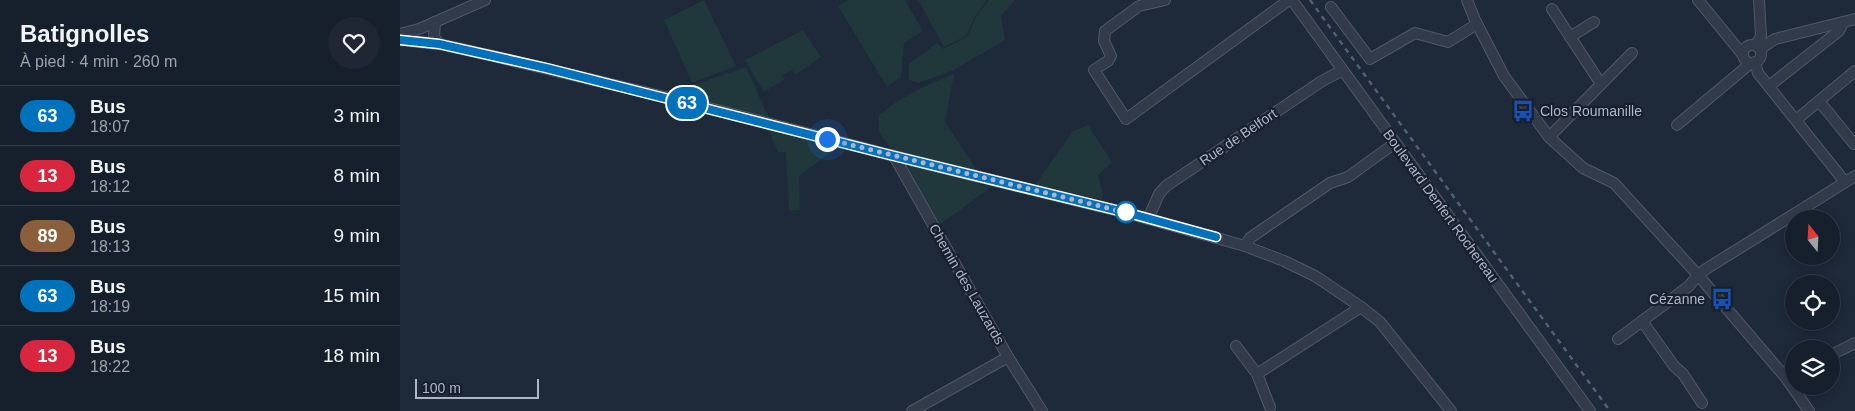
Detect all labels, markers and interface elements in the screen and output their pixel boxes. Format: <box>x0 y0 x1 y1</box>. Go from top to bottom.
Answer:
button: heart <box>328 17 380 69</box>
text: Batignolles <box>20 20 149 47</box>
text: À pied · 4 min · 260 m <box>20 53 177 70</box>
line badge: 63 <box>664 87 710 119</box>
text: 63 <box>677 93 697 113</box>
text: Bus <box>90 96 126 117</box>
bus stop icon: Clos Roumanille <box>1510 98 1536 124</box>
place label: Clos Roumanille <box>1540 103 1642 119</box>
text: 3 min <box>334 105 380 126</box>
street label: Rue de Belfort <box>1196 105 1280 169</box>
text: 63 <box>37 106 58 126</box>
text: 18:07 <box>90 118 130 135</box>
street label: Boulevard Denfert Rochereau <box>1380 126 1502 286</box>
your location <box>815 127 840 152</box>
text: Bus <box>90 156 126 177</box>
text: 8 min <box>334 165 380 186</box>
text: 13 <box>37 166 58 186</box>
text: 18:12 <box>90 178 130 195</box>
unlabelled marker <box>1115 201 1137 223</box>
north arrow <box>1785 210 1840 265</box>
map controls <box>1785 210 1840 395</box>
text: Bus <box>90 216 126 237</box>
street label: Chemin des Lauzards <box>926 221 1008 347</box>
text: 9 min <box>334 225 380 246</box>
text: 89 <box>37 226 58 246</box>
text: 18:13 <box>90 238 130 255</box>
button: locate <box>1785 275 1840 330</box>
text: Bus <box>90 276 126 297</box>
text: 15 min <box>323 285 380 306</box>
text: 63 <box>37 286 58 306</box>
bus stop icon: Cézanne <box>1709 286 1735 312</box>
place label: Cézanne <box>1649 291 1705 307</box>
text: 18:19 <box>90 298 130 315</box>
text: Bus <box>90 336 126 357</box>
button: layers <box>1785 340 1840 395</box>
text: 18 min <box>323 345 380 366</box>
text: 13 <box>37 346 58 366</box>
text: 18:22 <box>90 358 130 375</box>
scale bar <box>415 376 539 399</box>
text: 100 m <box>422 380 461 396</box>

